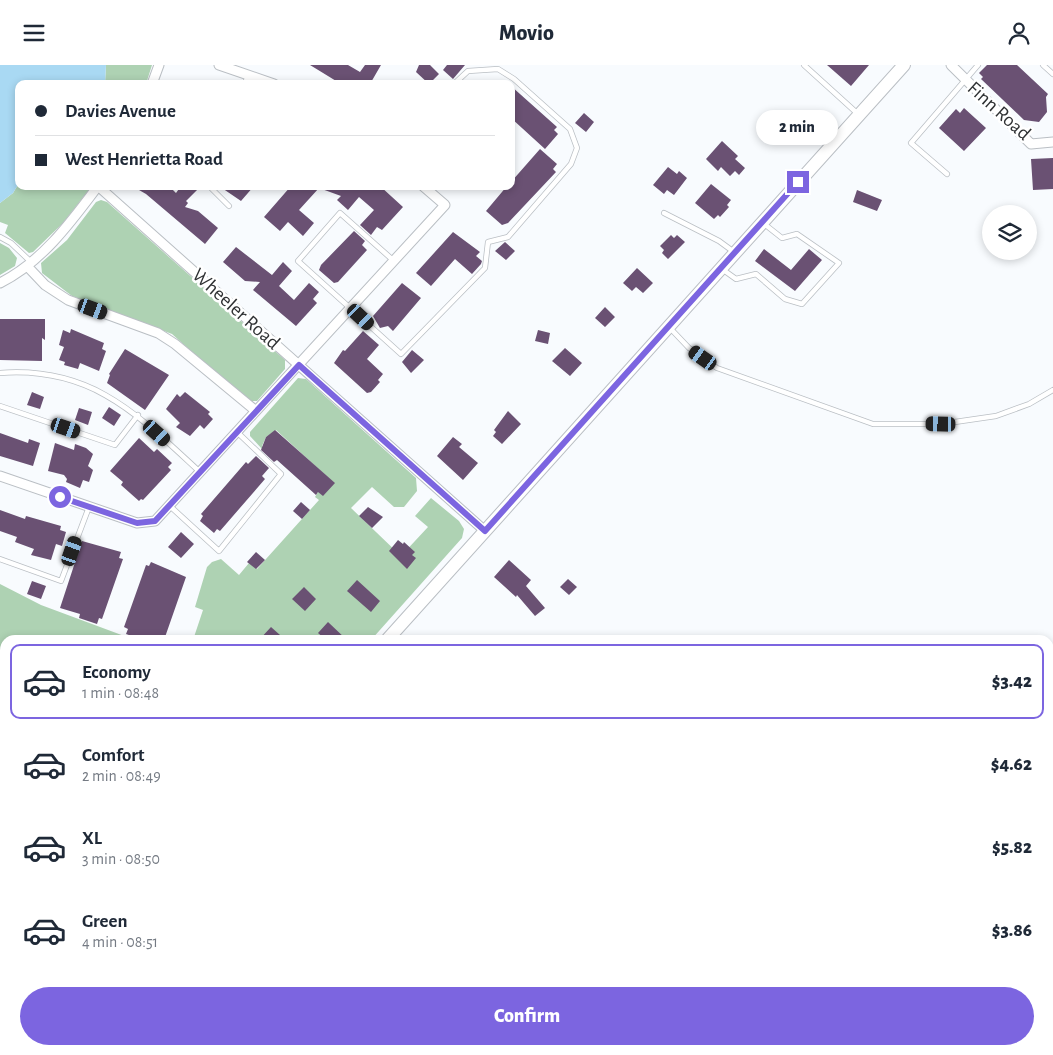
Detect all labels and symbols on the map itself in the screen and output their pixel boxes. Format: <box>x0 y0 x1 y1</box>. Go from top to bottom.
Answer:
street label: Finn Road <box>964 78 1034 144</box>
callout: 2 min <box>757 109 839 145</box>
route end <box>787 171 809 193</box>
street label: Wheeler Road <box>188 265 284 353</box>
car <box>76 297 109 321</box>
car <box>344 301 377 333</box>
car <box>686 343 719 373</box>
car <box>49 416 82 440</box>
car <box>925 416 956 432</box>
car <box>140 417 173 449</box>
route start <box>49 486 71 508</box>
car <box>60 534 83 568</box>

